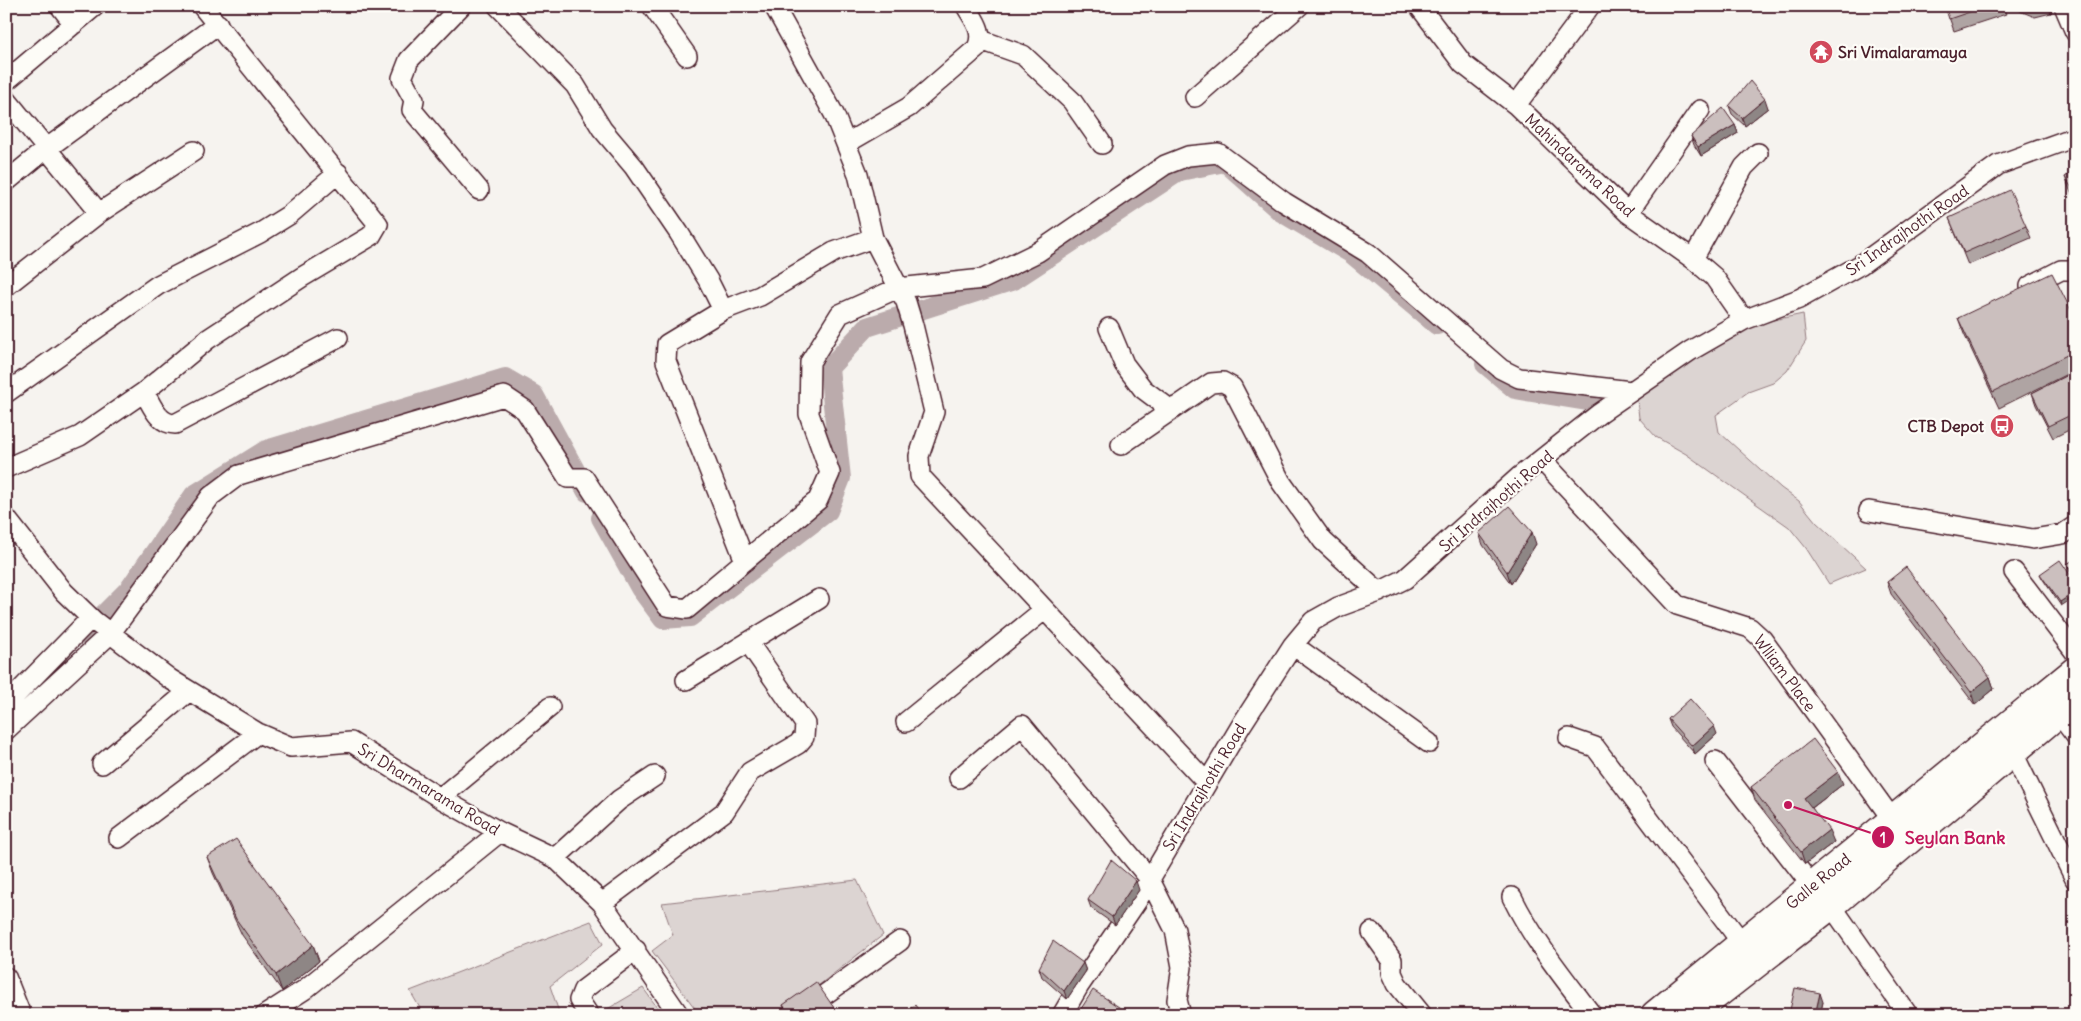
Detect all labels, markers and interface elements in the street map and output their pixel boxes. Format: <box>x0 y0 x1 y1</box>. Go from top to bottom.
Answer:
temple icon: Sri Vimalaramaya <box>1808 39 1834 65</box>
place label: Sri Vimalaramaya <box>1838 42 1967 63</box>
street label: Mahindarama Road <box>1521 109 1639 221</box>
street label: Sri Indrajhothi Road <box>1842 180 1972 280</box>
bus stop icon: CTB Depot <box>1989 413 2015 439</box>
place label: CTB Depot <box>1907 416 1985 437</box>
street label: Sri Indrajhothi Road <box>1435 446 1557 556</box>
street label: Wlliam Place <box>1750 631 1820 715</box>
street label: Sri Indrajhothi Road <box>1158 720 1250 854</box>
street label: Sri Dharmarama Road <box>354 739 504 839</box>
callout: Seylan Bank <box>1870 821 2016 854</box>
text: Seylan Bank <box>1905 826 2005 849</box>
text: 1 <box>1880 828 1886 847</box>
street label: Galle Road <box>1781 849 1855 913</box>

